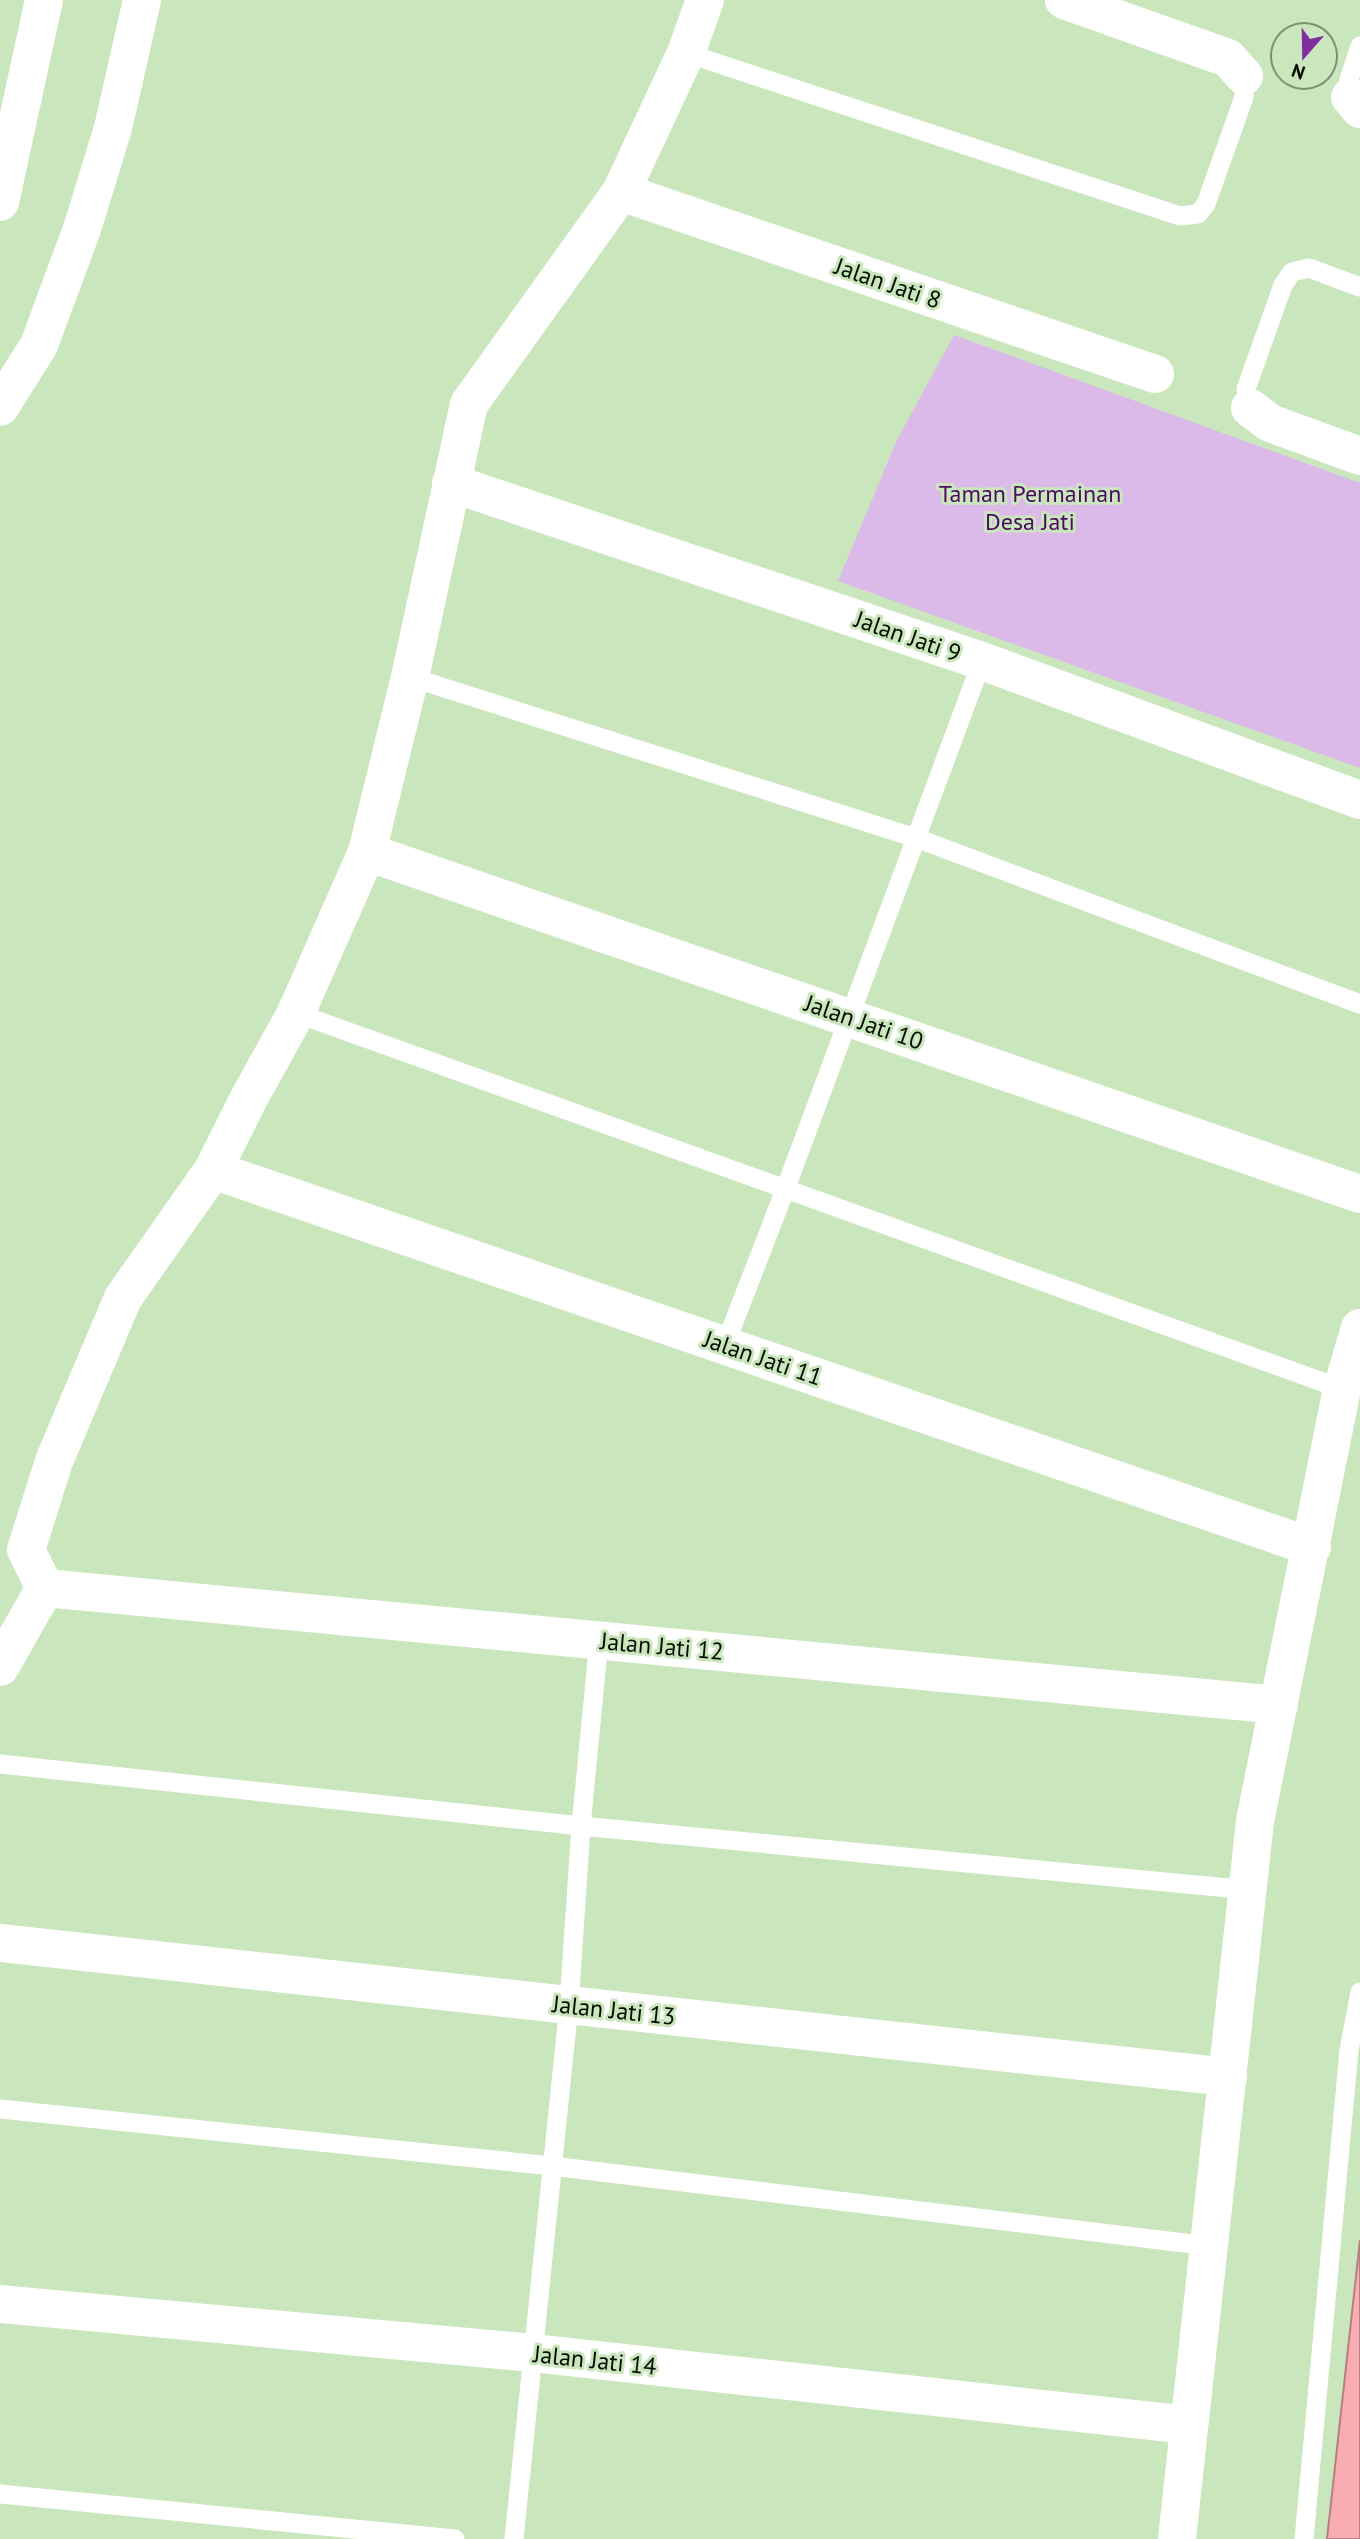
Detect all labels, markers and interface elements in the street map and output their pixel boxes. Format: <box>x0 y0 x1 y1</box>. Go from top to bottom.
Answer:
north arrow <box>1269 21 1339 91</box>
text: N <box>1288 59 1308 85</box>
street label: Jalan Jati 8 <box>830 250 945 316</box>
park label: Taman Permainan Desa Jati <box>939 478 1121 537</box>
street label: Jalan Jati 9 <box>850 603 965 669</box>
street label: Jalan Jati 10 <box>800 987 927 1057</box>
street label: Jalan Jati 11 <box>699 1323 826 1393</box>
street label: Jalan Jati 12 <box>598 1625 725 1667</box>
street label: Jalan Jati 13 <box>550 1988 677 2032</box>
street label: Jalan Jati 14 <box>531 2338 658 2382</box>

